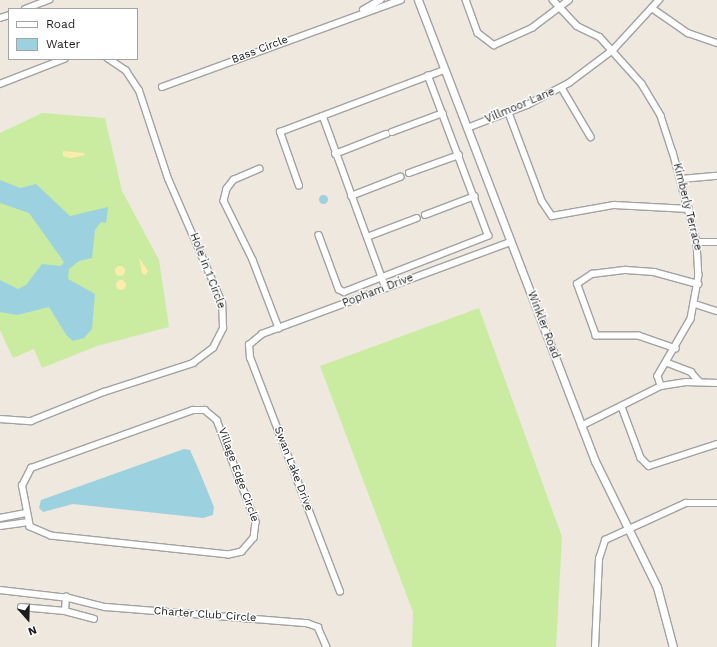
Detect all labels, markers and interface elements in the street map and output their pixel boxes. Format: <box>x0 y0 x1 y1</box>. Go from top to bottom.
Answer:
legend <box>8 8 138 60</box>
text: Road <box>46 17 75 31</box>
street label: Bass Circle <box>230 33 290 67</box>
text: Water <box>46 37 80 51</box>
street label: Villmoor Lane <box>483 85 557 127</box>
street label: Kimberly Terrace <box>670 162 704 252</box>
street label: Hole in 1 Circle <box>186 231 228 311</box>
street label: Popham Drive <box>341 271 415 311</box>
street label: Winkler Road <box>524 289 562 361</box>
street label: Swan Lake Drive <box>271 425 315 513</box>
street label: Village Edge Circle <box>215 426 261 524</box>
north arrow <box>8 599 48 639</box>
street label: Charter Club Circle <box>153 605 257 625</box>
text: N <box>26 623 38 638</box>

